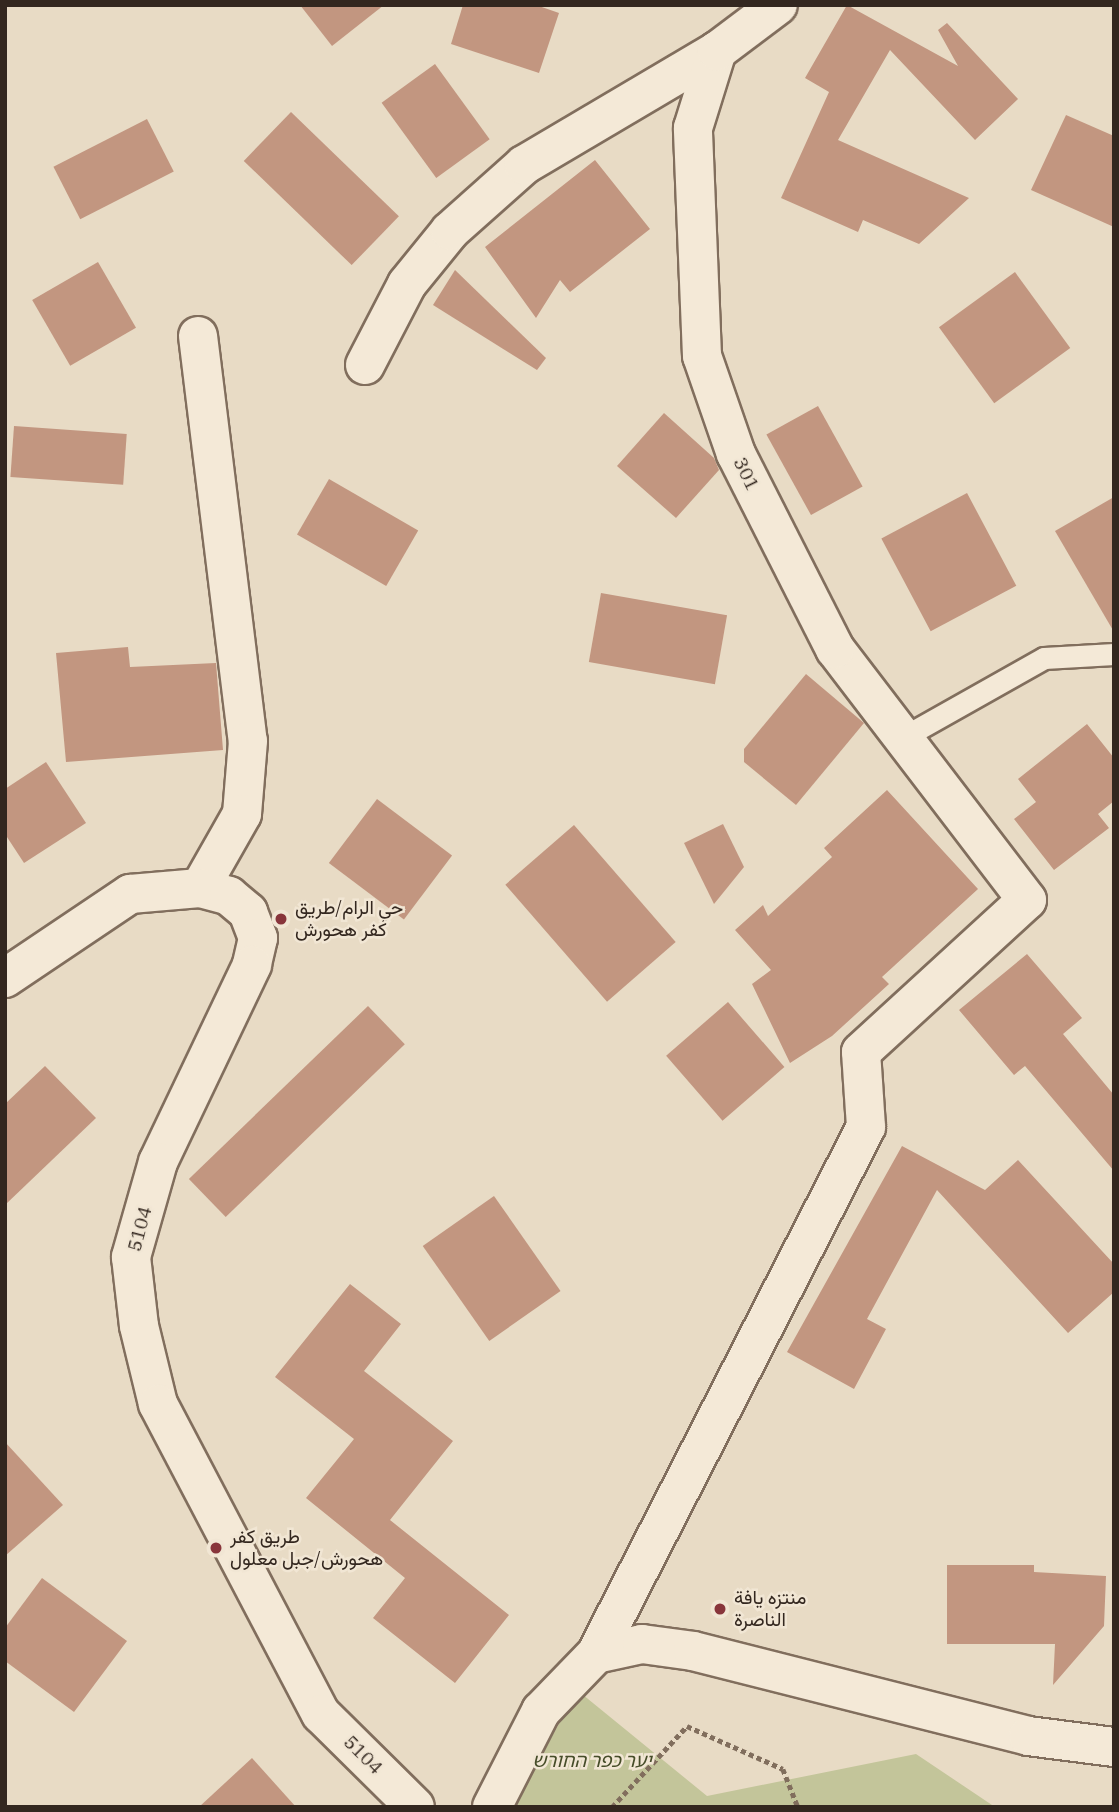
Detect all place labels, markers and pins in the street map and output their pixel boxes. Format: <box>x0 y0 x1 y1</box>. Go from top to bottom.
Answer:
place label: حي الرام/طريق كفر هحورش <box>295 897 403 941</box>
marker: حي الرام/طريق كفر هحورش <box>273 911 289 927</box>
place label: طريق كفر هحورش/جبل معلول <box>230 1526 383 1570</box>
marker: طريق كفر هحورش/جبل معلول <box>208 1540 224 1556</box>
place label: منتزه يافة الناصرة <box>734 1587 806 1631</box>
marker: منتزه يافة الناصرة <box>712 1601 728 1617</box>

